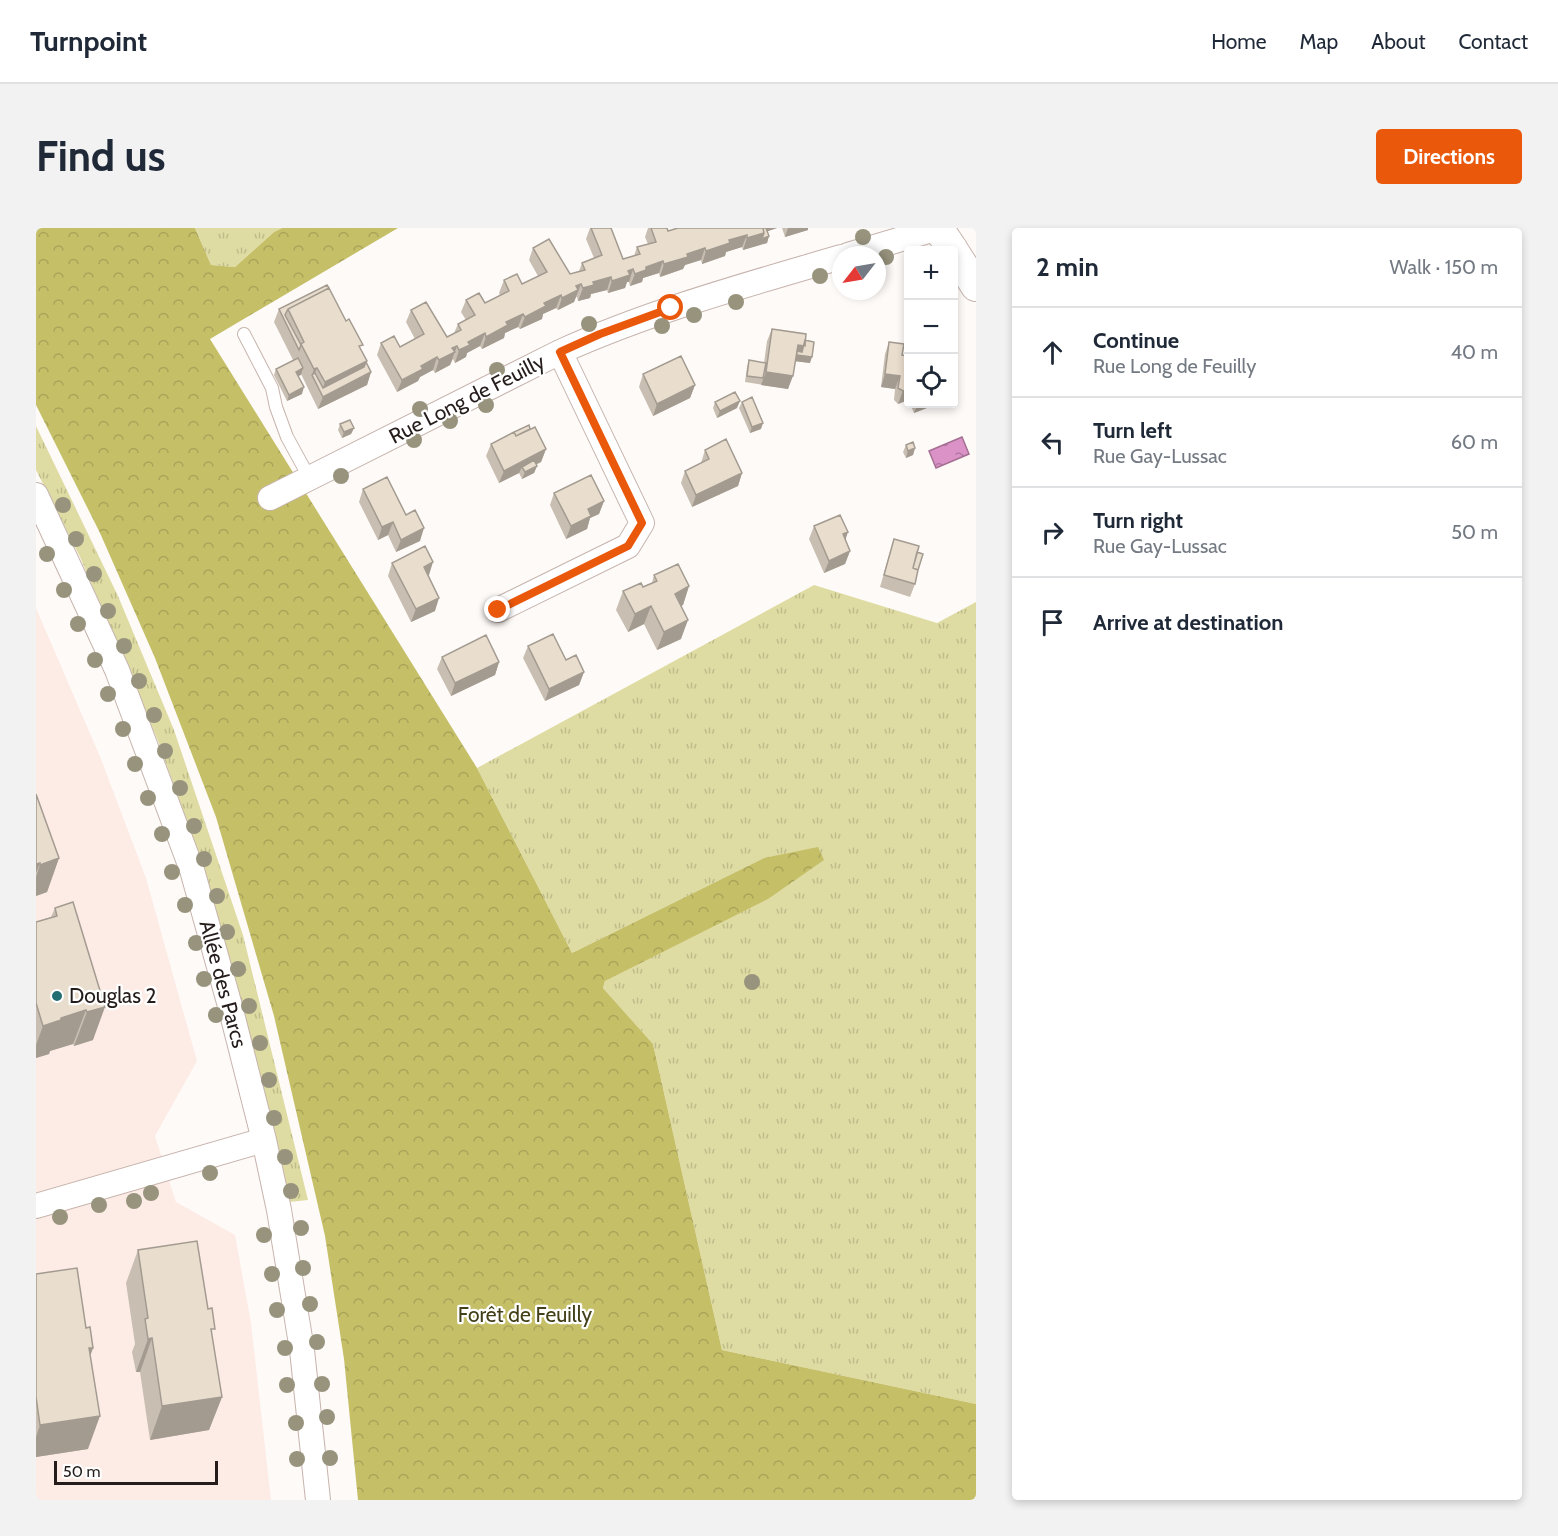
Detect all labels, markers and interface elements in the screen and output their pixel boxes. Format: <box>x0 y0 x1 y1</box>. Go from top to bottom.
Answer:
text: Turnpoint <box>30 24 147 58</box>
text: Home <box>1211 29 1267 54</box>
text: Map <box>1300 29 1338 54</box>
text: About <box>1371 29 1425 54</box>
text: Contact <box>1458 29 1528 54</box>
button: Directions <box>1376 129 1522 184</box>
text: Find us <box>36 130 165 182</box>
north arrow <box>832 246 886 300</box>
map controls <box>904 246 958 408</box>
button: + <box>904 246 958 300</box>
text: 2 min <box>1036 251 1099 283</box>
text: Walk · 150 m <box>1390 255 1498 279</box>
route start <box>657 294 683 320</box>
button: − <box>904 300 958 354</box>
text: Continue <box>1093 327 1179 354</box>
icon: ahead <box>1036 336 1069 369</box>
text: 40 m <box>1450 340 1498 364</box>
street label: Rue Long de Feuilly <box>385 348 549 449</box>
button: locate <box>904 354 958 408</box>
text: Rue Long de Feuilly <box>1093 354 1256 378</box>
text: Turn left <box>1093 417 1172 444</box>
icon: left <box>1036 426 1069 459</box>
text: 60 m <box>1451 430 1498 454</box>
text: Rue Gay-Lussac <box>1093 444 1227 468</box>
text: Turn right <box>1093 507 1183 534</box>
icon: right <box>1036 516 1069 549</box>
text: 50 m <box>1451 520 1498 544</box>
text: Rue Gay-Lussac <box>1093 534 1227 558</box>
route end <box>484 596 510 622</box>
icon: arrive <box>1036 606 1069 639</box>
text: Arrive at destination <box>1093 609 1283 636</box>
street label: Allée des Parcs <box>194 917 253 1051</box>
place label: Douglas 2 <box>69 983 157 1008</box>
marker: Douglas 2 <box>50 989 64 1003</box>
park label: Forêt de Feuilly <box>458 1302 593 1327</box>
scale bar <box>54 1458 218 1486</box>
text: 50 m <box>63 1462 100 1481</box>

